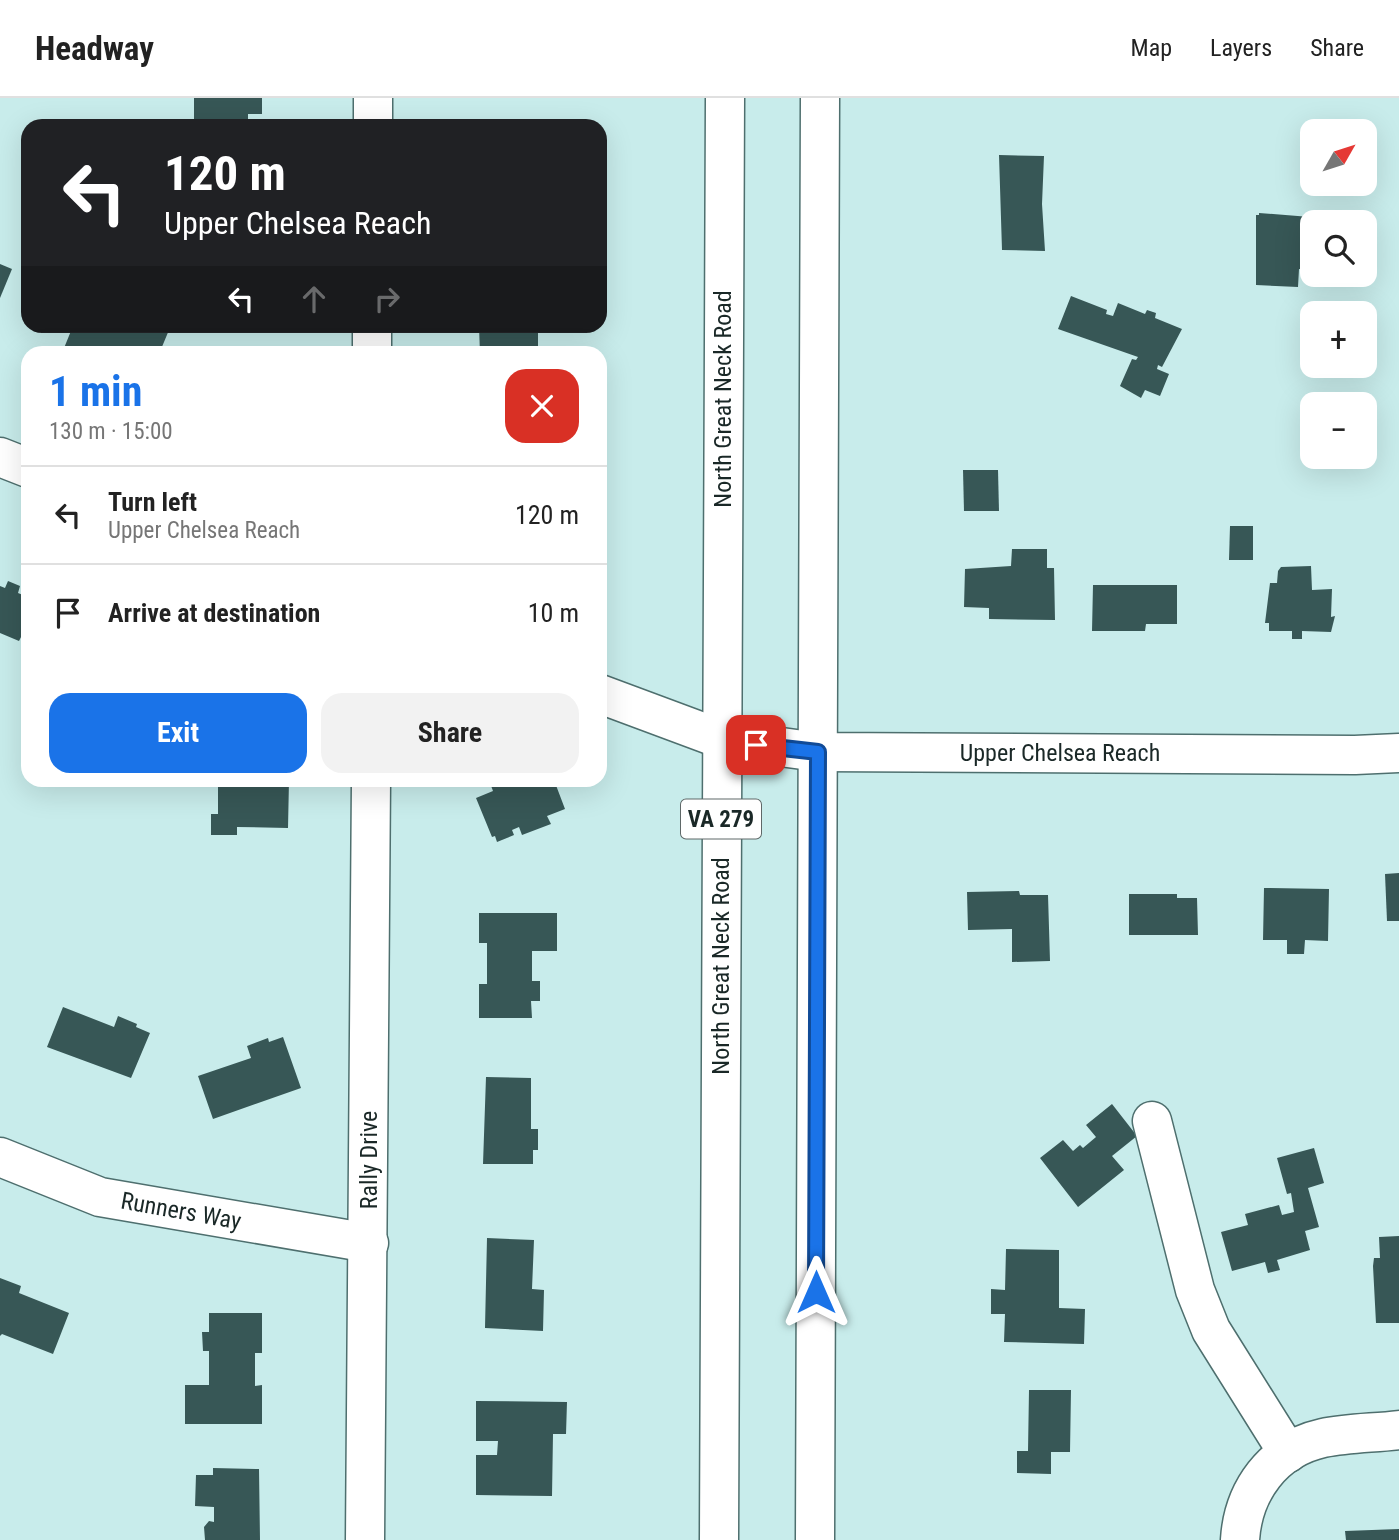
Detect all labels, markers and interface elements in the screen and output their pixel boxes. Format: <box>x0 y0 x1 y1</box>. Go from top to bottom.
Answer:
text: Headway <box>35 29 154 68</box>
text: Map <box>1131 34 1172 62</box>
text: Layers <box>1210 34 1272 62</box>
text: Share <box>1310 34 1364 62</box>
north arrow <box>1300 119 1377 196</box>
map controls <box>1300 119 1377 469</box>
text: 120 m <box>164 145 286 202</box>
icon: left <box>49 147 140 238</box>
text: Upper Chelsea Reach <box>164 204 431 242</box>
button: search <box>1300 210 1377 287</box>
icon: left <box>222 280 260 318</box>
icon: ahead <box>295 280 333 318</box>
icon: right <box>368 280 406 318</box>
street label: North Great Neck Road <box>709 290 737 508</box>
button: + <box>1300 301 1377 378</box>
text: 1 min <box>49 367 142 416</box>
button: close <box>505 369 579 443</box>
button: − <box>1300 392 1377 469</box>
text: 130 m · 15:00 <box>49 418 173 445</box>
text: Turn left <box>108 487 197 517</box>
icon: left <box>49 496 87 534</box>
text: 120 m <box>515 500 579 530</box>
text: Upper Chelsea Reach <box>108 517 300 544</box>
icon: arrive <box>49 594 87 632</box>
text: Arrive at destination <box>108 598 320 628</box>
text: 10 m <box>528 598 579 628</box>
button: Exit <box>49 693 307 773</box>
button: Share <box>321 693 579 773</box>
pin <box>726 715 786 775</box>
icon: arrive <box>737 726 775 764</box>
street label: Upper Chelsea Reach <box>960 739 1160 767</box>
road number: VA 279 <box>681 800 761 838</box>
street label: North Great Neck Road <box>707 857 735 1075</box>
street label: Rally Drive <box>355 1111 383 1209</box>
street label: Runners Way <box>119 1187 243 1235</box>
position arrow <box>779 1255 853 1329</box>

